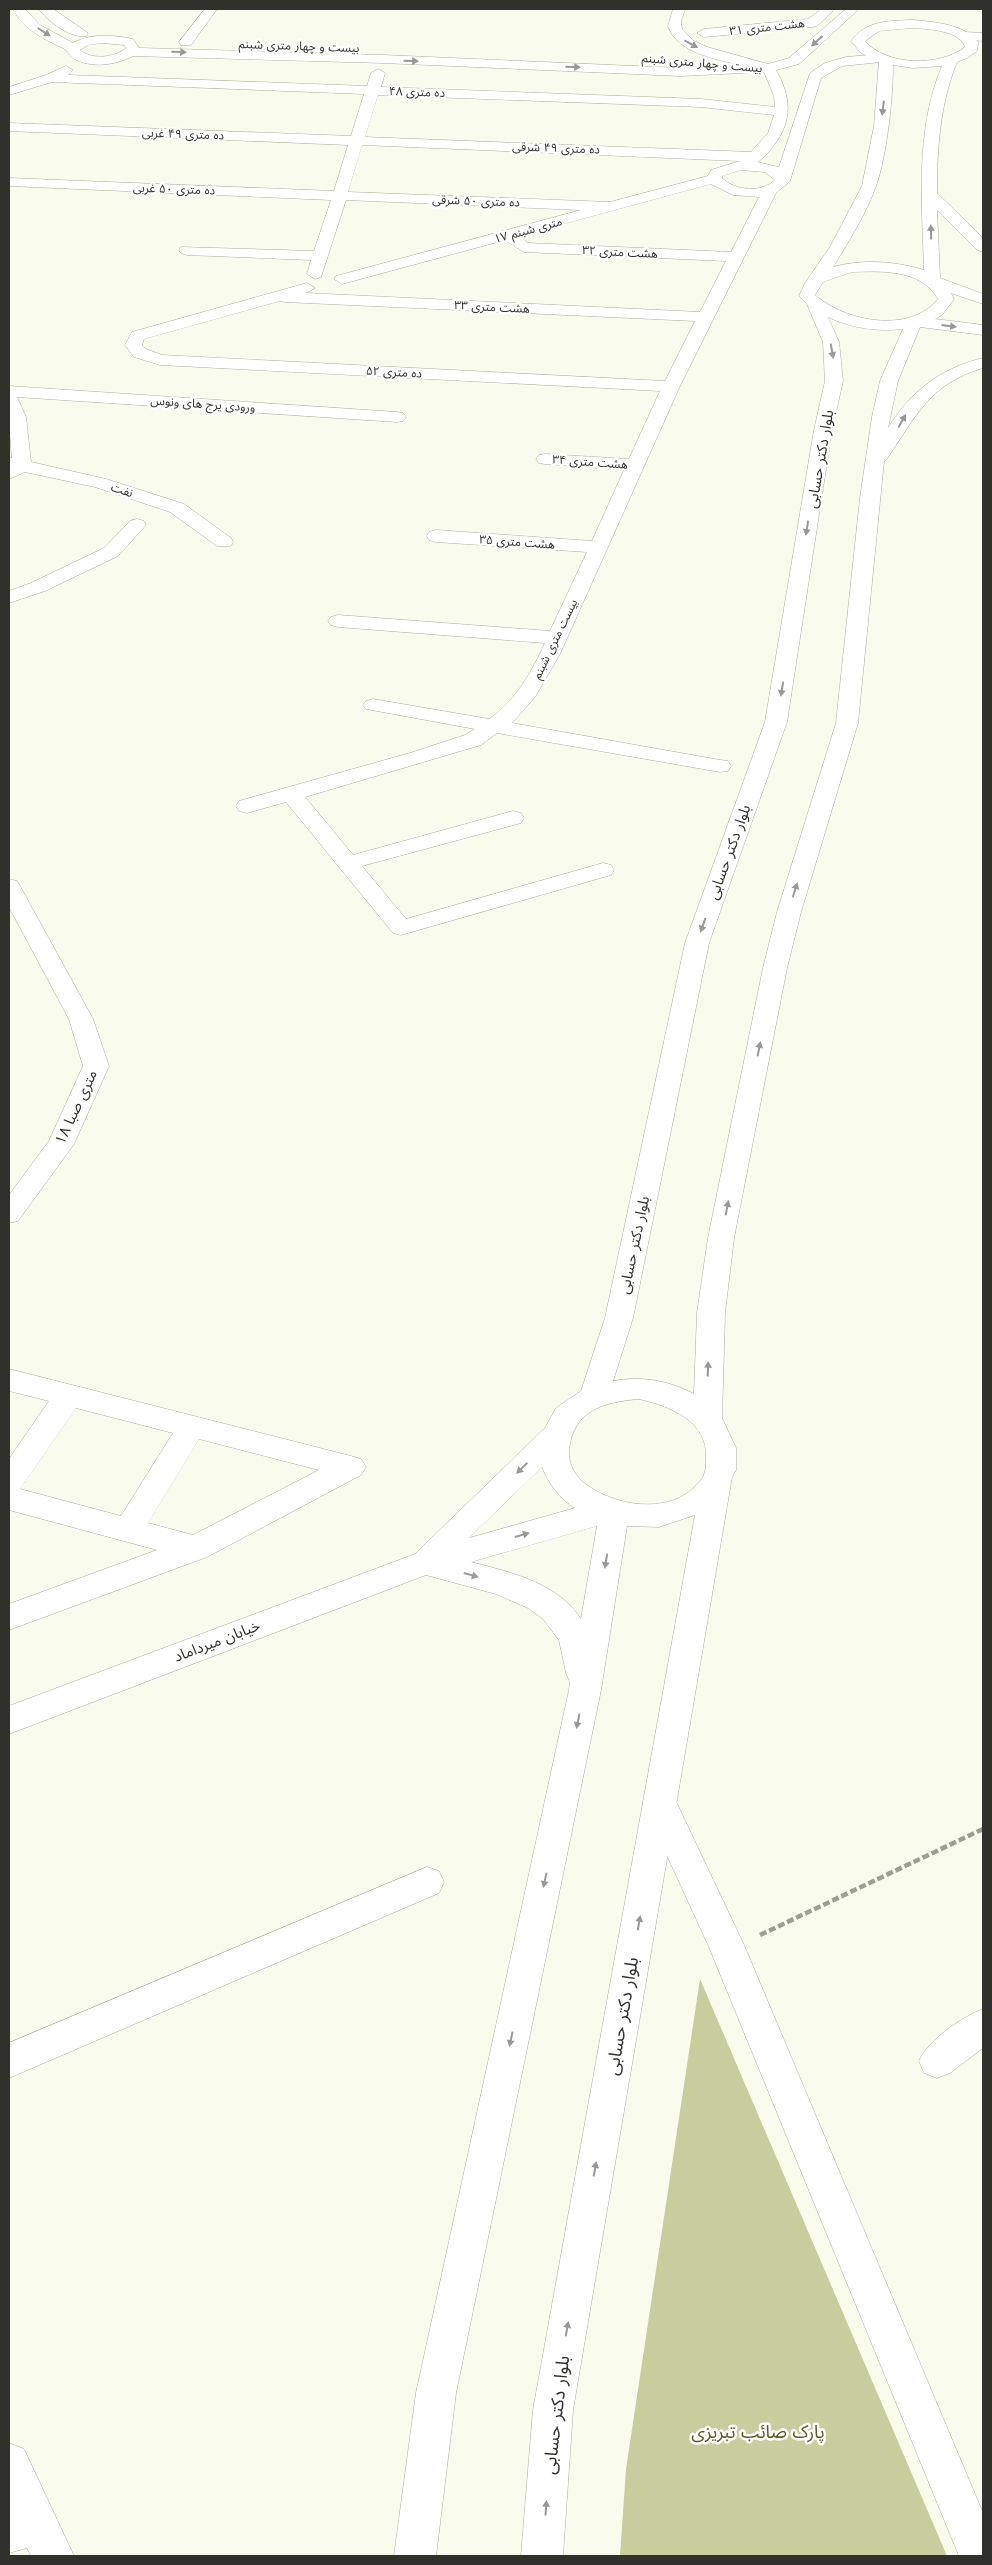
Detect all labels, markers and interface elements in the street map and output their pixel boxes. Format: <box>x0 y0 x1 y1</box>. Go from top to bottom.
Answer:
street label: هشت متری ۳۱ <box>728 14 806 40</box>
one-way arrow <box>37 28 50 37</box>
street label: بیست و چهار متری شبنم <box>238 35 360 57</box>
one-way arrow <box>811 35 823 47</box>
one-way arrow <box>684 39 697 48</box>
one-way arrow <box>171 49 187 57</box>
street label: بیست و چهار متری شبنم <box>641 49 763 77</box>
one-way arrow <box>403 57 419 65</box>
one-way arrow <box>566 64 582 72</box>
street label: ده متری ۴۸ <box>389 82 446 102</box>
one-way arrow <box>879 100 887 116</box>
street label: ده متری ۴۹ غربی <box>142 124 225 144</box>
street label: ده متری ۴۹ شرقی <box>512 137 600 159</box>
street label: ده متری ۵۰ غربی <box>133 179 216 199</box>
street label: ده متری ۵۰ شرقی <box>432 190 520 212</box>
street label: ۱۷ متری شبنم <box>492 212 564 248</box>
one-way arrow <box>927 224 935 240</box>
street label: هشت متری ۳۲ <box>582 241 658 263</box>
street label: هشت متری ۳۳ <box>454 296 530 318</box>
one-way arrow <box>941 322 957 330</box>
one-way arrow <box>829 343 837 359</box>
street label: ده متری ۵۲ <box>365 362 423 382</box>
street label: ورودی یرج های ونوس <box>150 391 256 417</box>
street label: بلوار دکتر حسابی <box>801 408 839 510</box>
one-way arrow <box>898 414 907 428</box>
street label: هشت متری ۳۴ <box>552 450 629 474</box>
street label: نفت <box>109 478 135 502</box>
one-way arrow <box>803 521 811 537</box>
street label: هشت متری ۳۵ <box>479 530 556 554</box>
street label: بیست متری شبنم <box>528 596 582 682</box>
one-way arrow <box>777 681 785 697</box>
street label: بلوار دکتر حسابی <box>702 801 756 903</box>
one-way arrow <box>792 883 800 898</box>
one-way arrow <box>699 918 706 933</box>
one-way arrow <box>755 1040 763 1056</box>
street label: متری صبا ۱۸ <box>49 1066 103 1148</box>
street label: بلوار دکتر حسابی <box>613 1194 655 1296</box>
one-way arrow <box>724 1200 732 1216</box>
one-way arrow <box>705 1361 713 1377</box>
one-way arrow <box>516 1462 528 1474</box>
one-way arrow <box>514 1531 529 1539</box>
one-way arrow <box>602 1553 610 1569</box>
one-way arrow <box>464 1572 479 1580</box>
street label: خیابان میرداماد <box>171 1614 264 1668</box>
one-way arrow <box>574 1713 582 1729</box>
one-way arrow <box>541 1872 549 1887</box>
one-way arrow <box>635 1914 643 1930</box>
street label: بلوار دکتر حسابی <box>599 1955 645 2077</box>
one-way arrow <box>507 2031 515 2046</box>
one-way arrow <box>592 2161 600 2177</box>
one-way arrow <box>564 2321 572 2337</box>
street label: بلوار دکتر حسابی <box>536 2354 576 2476</box>
park label: پارک صائب تبریزی <box>691 2419 825 2445</box>
one-way arrow <box>542 2499 550 2515</box>

